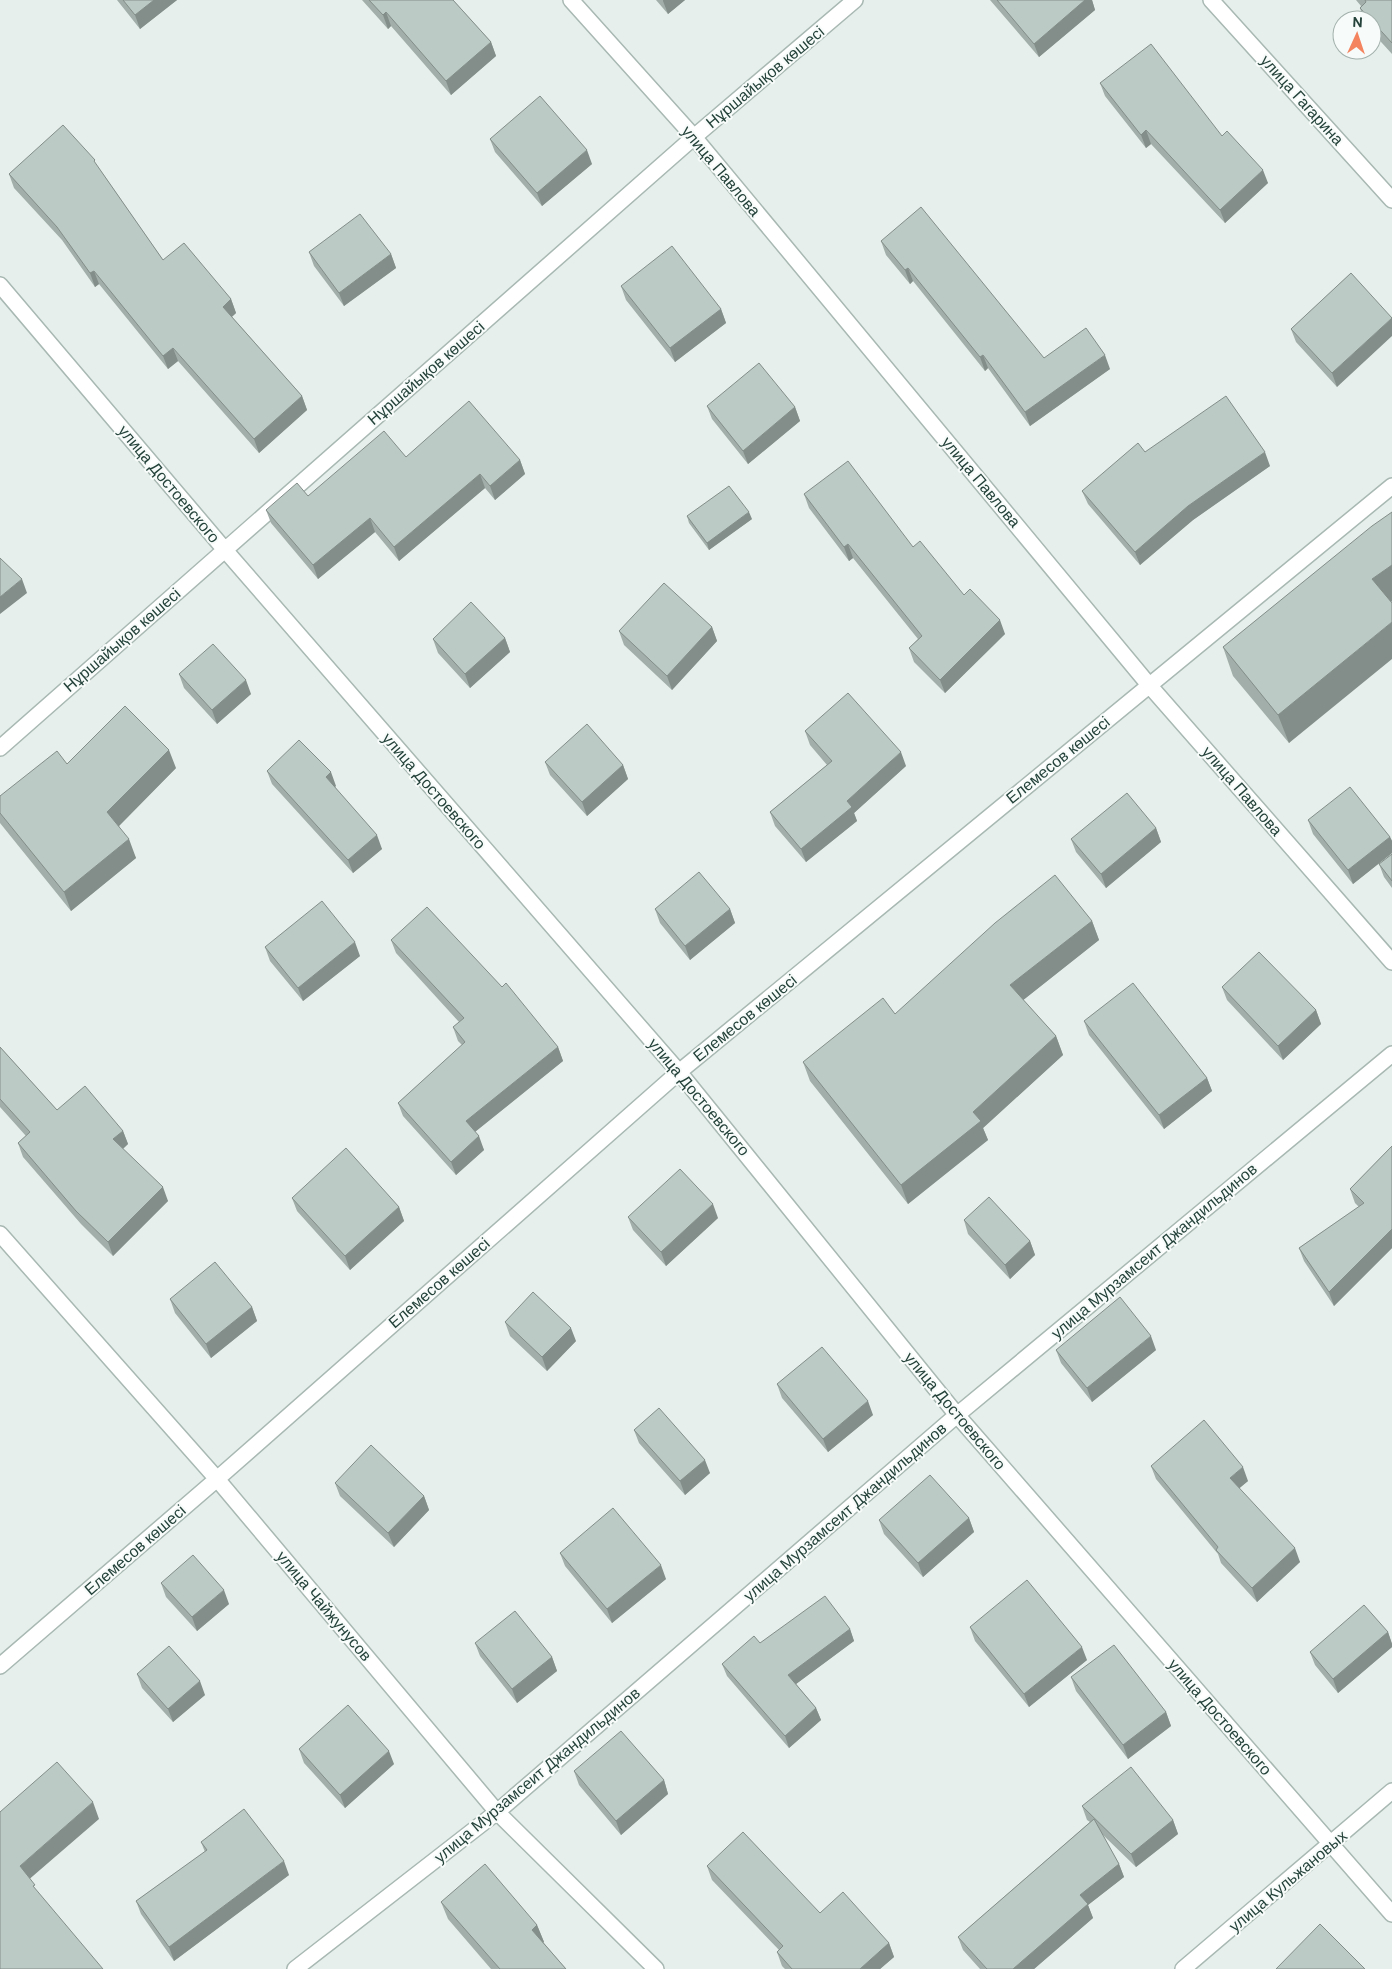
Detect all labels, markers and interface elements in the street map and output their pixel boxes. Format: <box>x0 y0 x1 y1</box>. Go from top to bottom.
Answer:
north arrow <box>1332 10 1382 60</box>
text: N <box>1352 13 1363 31</box>
street label: Нұршайықов көшесі <box>701 21 829 133</box>
street label: улица Гагарина <box>1256 50 1348 150</box>
street label: улица Павлова <box>677 121 765 221</box>
street label: Нұршайықов көшесі <box>363 316 489 430</box>
street label: улица Достоевского <box>113 421 225 547</box>
street label: улица Павлова <box>937 432 1025 532</box>
street label: Нұршайықов көшесі <box>59 583 185 697</box>
street label: Елемесов көшесі <box>1002 712 1114 808</box>
street label: улица Достоевского <box>378 728 490 854</box>
street label: улица Павлова <box>1197 742 1287 840</box>
street label: Елемесов көшесі <box>689 970 801 1066</box>
street label: улица Достоевского <box>643 1034 755 1160</box>
street label: улица Мурзамсеит Джандильдинов <box>1047 1159 1261 1343</box>
street label: Елемесов көшесі <box>384 1233 494 1333</box>
street label: улица Достоевского <box>899 1348 1011 1474</box>
street label: улица Мурзамсеит Джандильдинов <box>739 1418 951 1606</box>
street label: Елемесов көшесі <box>80 1500 190 1600</box>
street label: улица Чайжунусов <box>272 1546 376 1666</box>
street label: улица Достоевского <box>1164 1654 1276 1780</box>
street label: улица Мурзамсеит Джандильдинов <box>430 1683 644 1867</box>
street label: улица Кульжановых <box>1224 1825 1352 1937</box>

